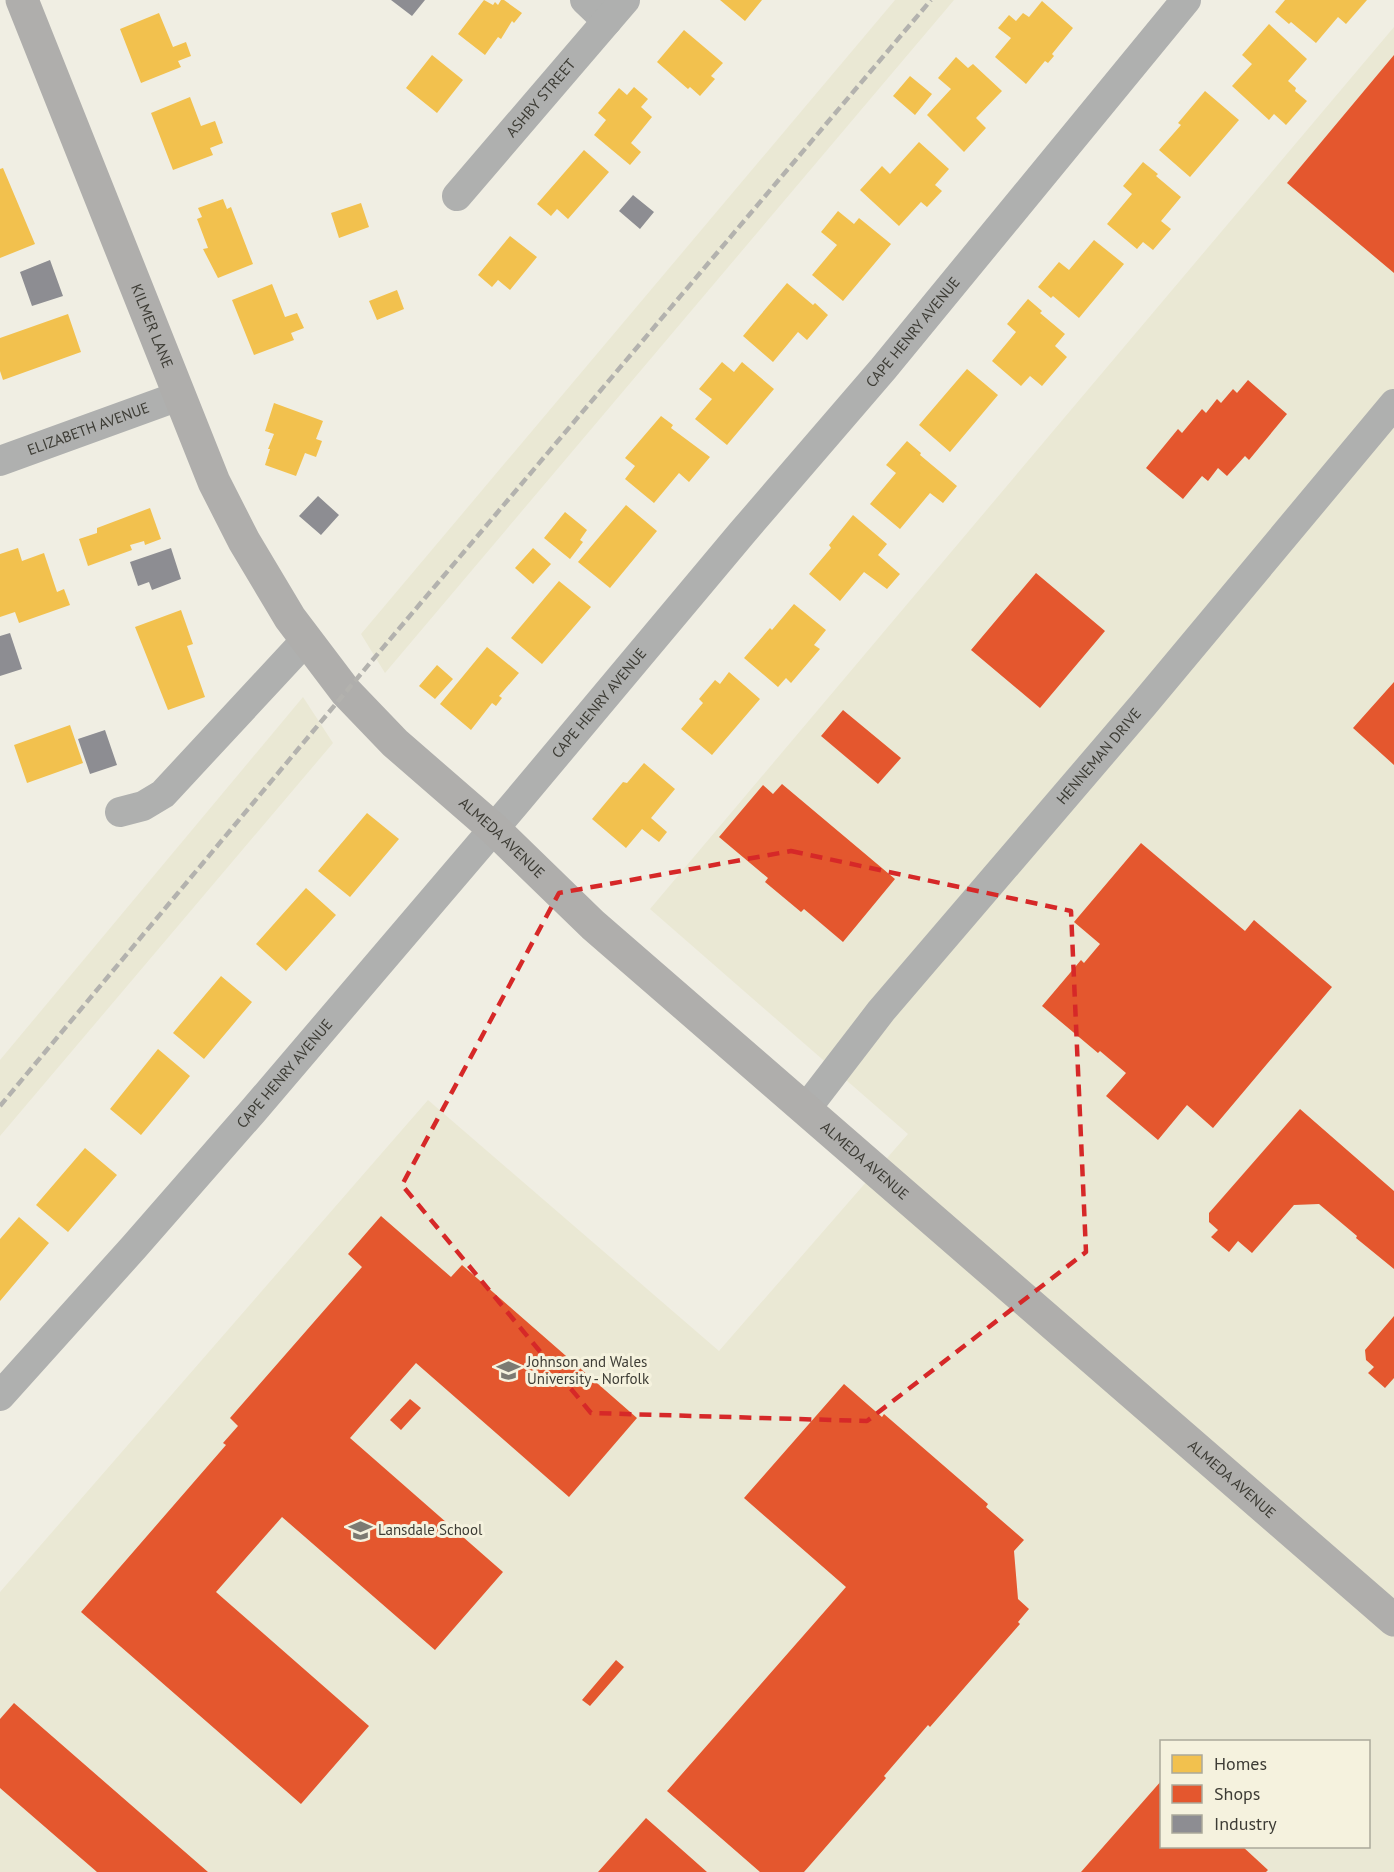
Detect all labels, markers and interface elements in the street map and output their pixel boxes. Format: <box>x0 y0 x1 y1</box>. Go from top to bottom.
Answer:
street label: ASHBY STREET <box>502 54 580 141</box>
street label: CAPE HENRY AVENUE <box>861 273 964 391</box>
street label: KILMER LANE <box>127 281 178 371</box>
street label: ELIZABETH AVENUE <box>25 398 152 459</box>
street label: CAPE HENRY AVENUE <box>547 644 650 762</box>
street label: HENNEMAN DRIVE <box>1052 704 1145 808</box>
street label: ALMEDA AVENUE <box>455 793 549 882</box>
street label: CAPE HENRY AVENUE <box>232 1015 336 1132</box>
street label: ALMEDA AVENUE <box>817 1117 913 1204</box>
place label: Johnson and Wales University - Norfolk <box>526 1352 650 1388</box>
school or university icon: Johnson and Wales University - Norfolk <box>496 1358 522 1384</box>
street label: ALMEDA AVENUE <box>1184 1436 1280 1522</box>
school or university icon: Lansdale School <box>347 1517 373 1543</box>
place label: Lansdale School <box>378 1520 483 1539</box>
legend <box>1160 1740 1370 1848</box>
text: Homes <box>1214 1752 1267 1775</box>
text: Shops <box>1214 1782 1260 1805</box>
text: Industry <box>1214 1812 1277 1835</box>

